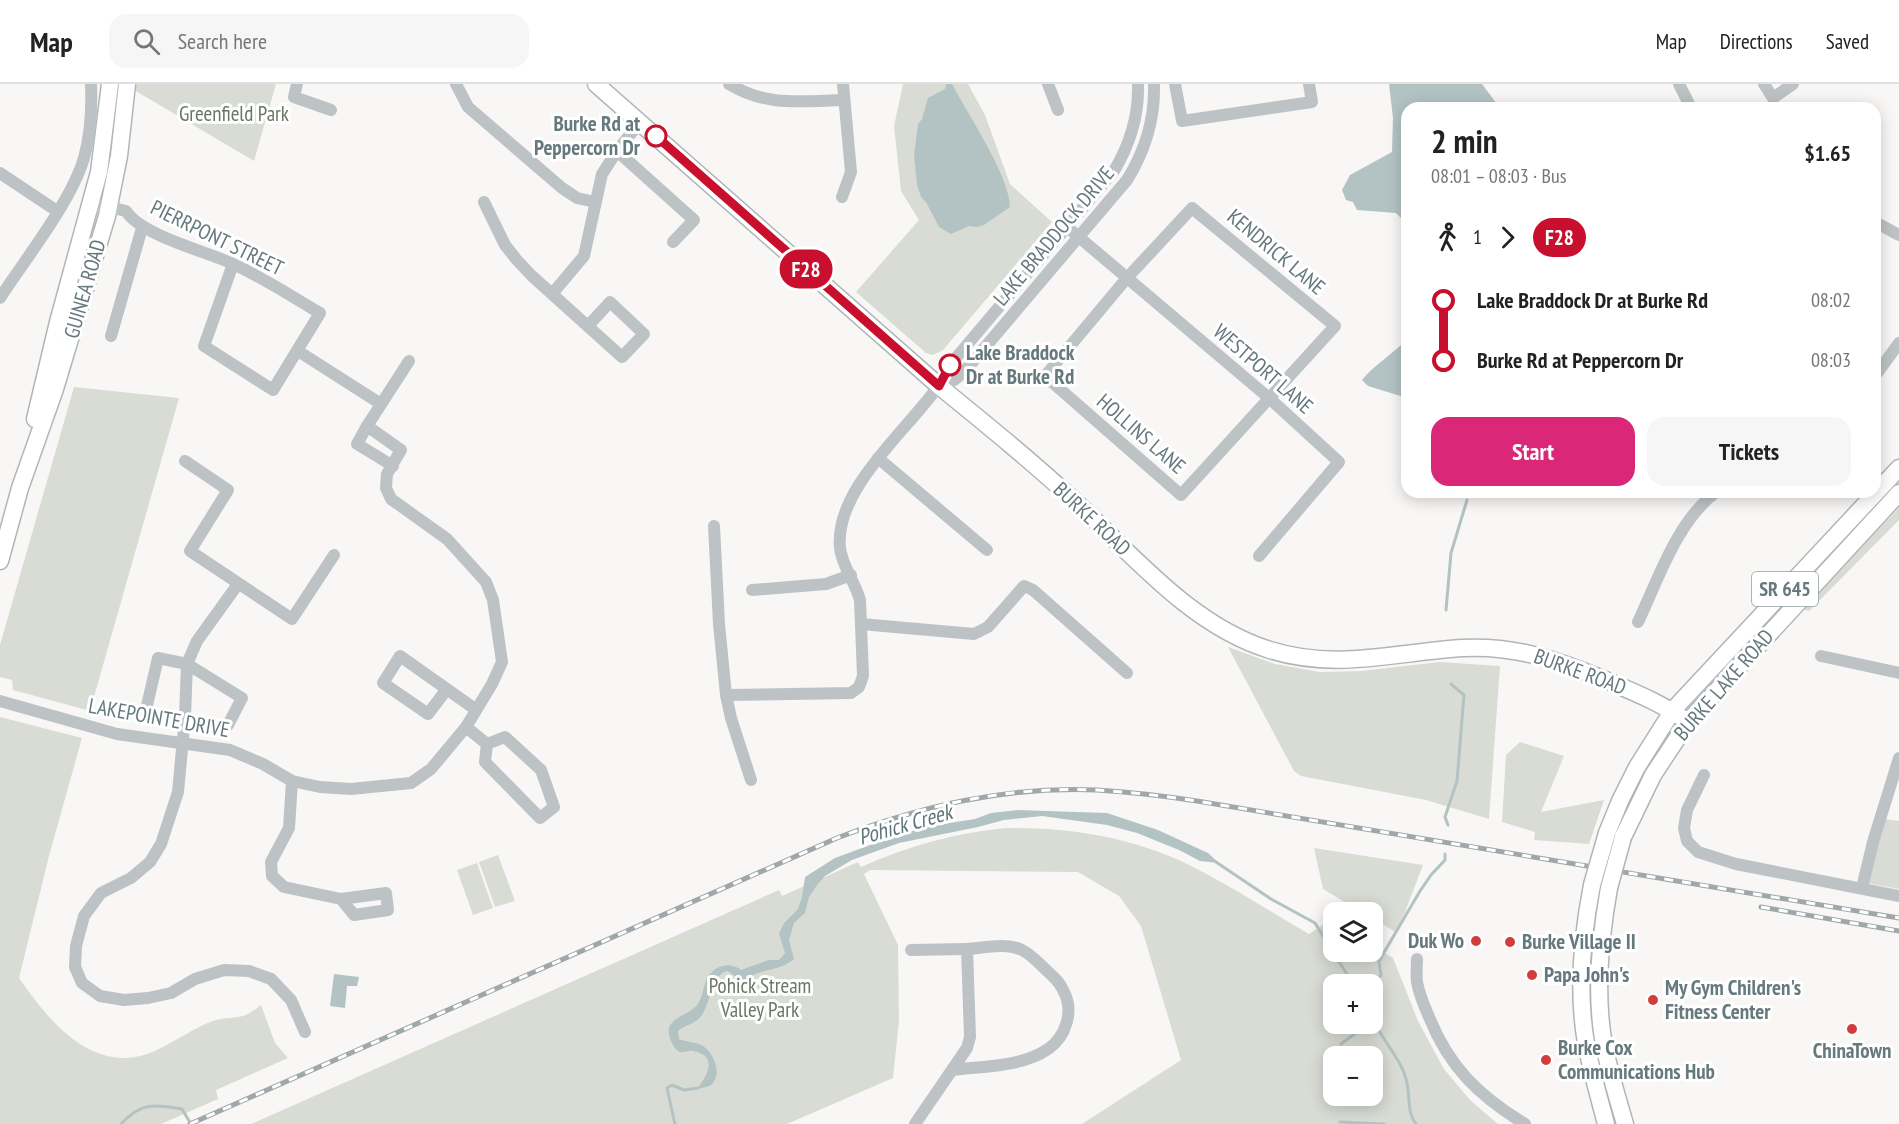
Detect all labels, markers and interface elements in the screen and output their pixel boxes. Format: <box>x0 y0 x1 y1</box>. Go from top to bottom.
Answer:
search box <box>109 14 529 68</box>
text: Map <box>30 23 73 60</box>
icon: search <box>130 25 163 58</box>
text: Search here <box>178 27 267 55</box>
text: Map <box>1656 28 1687 55</box>
text: Directions <box>1720 28 1793 55</box>
text: Saved <box>1826 28 1869 55</box>
park label: Greenfield Park <box>179 100 289 127</box>
place label: Burke Rd at Peppercorn Dr <box>534 110 641 161</box>
text: 2 min <box>1431 119 1498 162</box>
marker: Burke Rd at Peppercorn Dr <box>645 125 667 147</box>
text: $1.65 <box>1804 139 1851 167</box>
street label: LAKE BRADDOCK DRIVE <box>987 160 1120 311</box>
text: 08:01 – 08:03 · Bus <box>1431 163 1566 189</box>
street label: PIERRPONT STREET <box>146 194 289 282</box>
street label: KENDRICK LANE <box>1222 203 1331 300</box>
icon: walk <box>1431 221 1464 254</box>
icon: forward <box>1491 221 1524 254</box>
text: 1 <box>1473 224 1482 250</box>
text: F28 <box>1545 224 1574 251</box>
street label: GUINEA ROAD <box>58 236 112 341</box>
line badge: F28 <box>772 250 840 288</box>
text: F28 <box>792 256 820 283</box>
text: Lake Braddock Dr at Burke Rd <box>1477 286 1708 314</box>
text: 08:02 <box>1811 287 1851 313</box>
street label: WESTPORT LANE <box>1208 318 1319 419</box>
place label: Lake Braddock Dr at Burke Rd <box>966 339 1075 390</box>
text: Burke Rd at Peppercorn Dr <box>1477 346 1683 374</box>
text: 08:03 <box>1811 347 1851 373</box>
marker: Lake Braddock Dr at Burke Rd <box>939 354 961 376</box>
street label: HOLLINS LANE <box>1091 388 1191 480</box>
button: Start <box>1431 417 1635 486</box>
button: Tickets <box>1647 417 1851 486</box>
street label: BURKE ROAD <box>1048 476 1137 561</box>
road number: SR 645 <box>1752 572 1818 606</box>
street label: BURKE LAKE ROAD <box>1668 623 1779 746</box>
street label: BURKE ROAD <box>1530 642 1630 701</box>
street label: LAKEPOINTE DRIVE <box>87 692 232 743</box>
water label: Pohick Creek <box>855 797 957 851</box>
map controls <box>1323 902 1383 1106</box>
button: layers <box>1323 902 1383 962</box>
place label: Duk Wo <box>1408 927 1464 954</box>
place label: Burke Village II <box>1522 928 1636 955</box>
marker: Duk Wo <box>1469 934 1483 948</box>
marker: Burke Village II <box>1503 935 1517 949</box>
place label: Papa John's <box>1544 961 1629 988</box>
marker: Papa John's <box>1525 968 1539 982</box>
park label: Pohick Stream Valley Park <box>709 972 811 1023</box>
button: + <box>1323 974 1383 1034</box>
place label: My Gym Children's Fitness Center <box>1665 974 1801 1025</box>
marker: My Gym Children's Fitness Center <box>1646 993 1660 1007</box>
marker: ChinaTown <box>1845 1022 1859 1036</box>
place label: Burke Cox Communications Hub <box>1558 1034 1715 1085</box>
place label: ChinaTown <box>1813 1037 1891 1064</box>
button: − <box>1323 1046 1383 1106</box>
marker: Burke Cox Communications Hub <box>1539 1053 1553 1067</box>

